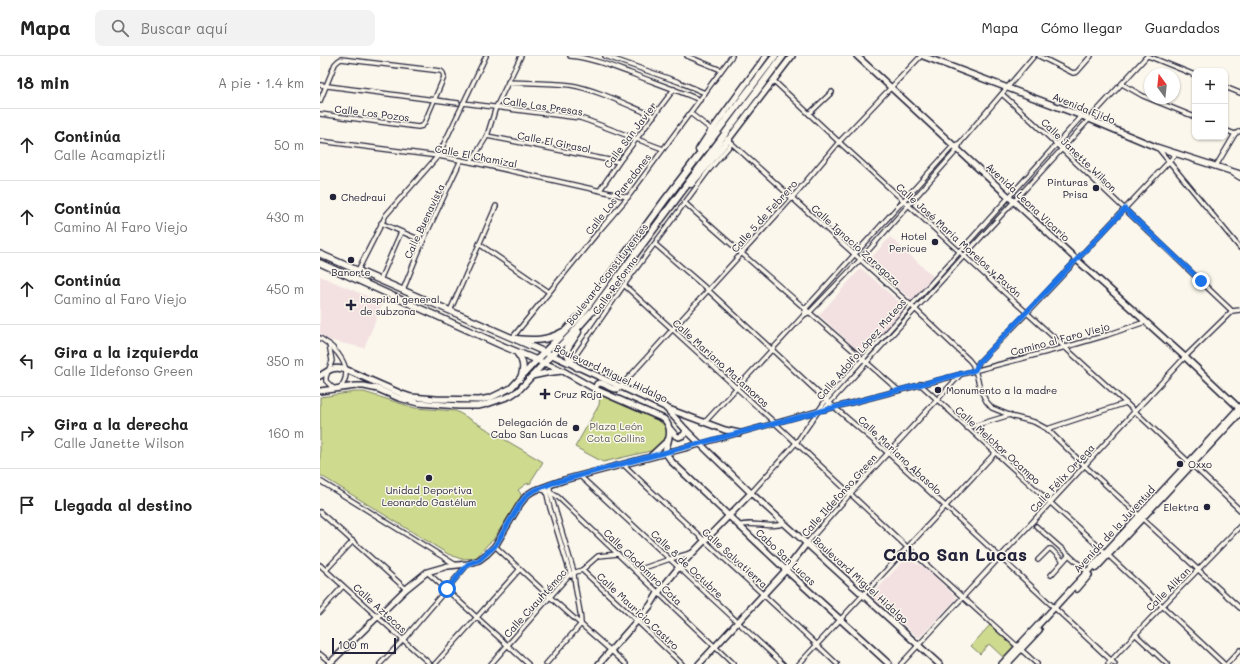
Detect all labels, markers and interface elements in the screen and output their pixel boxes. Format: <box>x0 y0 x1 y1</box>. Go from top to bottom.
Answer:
search box <box>95 10 375 46</box>
text: Mapa <box>20 15 71 40</box>
icon: search <box>109 17 131 39</box>
text: Buscar aquí <box>141 18 228 38</box>
text: Mapa <box>982 18 1019 37</box>
text: Cómo llegar <box>1041 18 1123 37</box>
text: Guardados <box>1145 18 1220 37</box>
north arrow <box>1144 68 1180 104</box>
map controls <box>1192 68 1228 140</box>
button: + <box>1192 68 1228 104</box>
text: 18 min <box>16 71 69 93</box>
text: A pie · 1.4 km <box>218 74 304 91</box>
street label: Avenida Ejido <box>1051 89 1117 127</box>
street label: Calle Las Presas <box>502 93 584 119</box>
street label: Calle San Javier <box>600 99 660 171</box>
street label: Calle Los Pozos <box>334 101 410 125</box>
button: − <box>1192 104 1228 140</box>
street label: Calle Janette Wilson <box>1038 115 1120 195</box>
text: Continúa <box>54 126 121 146</box>
street label: Calle El Girasol <box>516 128 592 156</box>
icon: ahead <box>16 134 38 156</box>
text: 50 m <box>274 136 304 153</box>
street label: Calle El Chamizal <box>434 141 518 171</box>
text: Calle Acamapiztli <box>54 146 166 163</box>
street label: Calle Los Paredones <box>582 150 654 237</box>
street label: Avenida Leona Vicario <box>983 159 1073 245</box>
place label: Pinturas Prisa <box>1047 175 1088 201</box>
street label: Calle 5 de Febrero <box>728 177 800 255</box>
street label: Calle José María Morelos y Pavón <box>893 180 1025 300</box>
street label: Calle Buenavista <box>400 181 448 261</box>
marker: Pinturas Prisa <box>1091 183 1101 193</box>
place label: Chedraui <box>341 190 386 204</box>
marker: Chedraui <box>328 192 338 202</box>
text: Continúa <box>54 198 121 218</box>
street label: Calle Ignacio Zaragoza <box>808 201 904 289</box>
icon: ahead <box>16 206 38 228</box>
text: 430 m <box>266 208 304 225</box>
text: Camino Al Faro Viejo <box>54 218 187 235</box>
street label: Boulevard Constituyentes <box>563 220 651 328</box>
place label: Hotel Pericue <box>889 229 927 255</box>
marker: Hotel Pericue <box>930 237 940 247</box>
street label: Calle Reforma <box>589 253 641 317</box>
marker: Banorte <box>346 255 356 265</box>
place label: Banorte <box>331 265 371 279</box>
text: Continúa <box>54 270 121 290</box>
route end <box>1192 272 1210 290</box>
icon: ahead <box>16 278 38 300</box>
text: 450 m <box>266 280 304 297</box>
text: Camino al Faro Viejo <box>54 290 187 307</box>
place label: hospital general de subzona <box>360 292 439 318</box>
street label: Calle Adolfo López Mateos <box>813 295 909 403</box>
marker: hospital general de subzona <box>345 299 357 311</box>
street label: Calle Mariano Matamoros <box>670 316 772 410</box>
street label: Camino al Faro Viejo <box>1009 319 1111 359</box>
street label: Boulevard Miguel Hidalgo <box>552 341 670 405</box>
text: Gira a la izquierda <box>54 342 199 362</box>
icon: left <box>16 350 38 372</box>
text: 350 m <box>266 352 304 369</box>
text: Calle Ildefonso Green <box>54 362 193 379</box>
place label: Monumento a la madre <box>946 383 1057 397</box>
marker: Monumento a la madre <box>933 385 943 395</box>
place label: Cruz Roja <box>554 387 602 401</box>
marker: Cruz Roja <box>539 388 551 400</box>
street label: Calle Melchor Ocampo <box>952 403 1044 487</box>
street label: Calle Mariano Abasolo <box>855 412 945 498</box>
text: Gira a la derecha <box>54 414 188 434</box>
place label: Delegación de Cabo San Lucas <box>491 415 568 441</box>
park label: Plaza León Cota Collins <box>587 419 645 445</box>
icon: right <box>16 422 38 444</box>
marker: Delegación de Cabo San Lucas <box>571 423 581 433</box>
text: 160 m <box>268 424 304 441</box>
text: Calle Janette Wilson <box>54 434 184 451</box>
street label: Calle Félix Ortega <box>1027 441 1097 515</box>
street label: Calle Ildefonso Green <box>798 451 880 539</box>
place label: Oxxo <box>1188 457 1212 471</box>
marker: Oxxo <box>1175 459 1185 469</box>
marker: Unidad Deportiva Leonardo Gastélum <box>424 473 434 483</box>
place label: Unidad Deportiva Leonardo Gastélum <box>382 483 476 509</box>
street label: Avenida de la Juventud <box>1070 483 1158 575</box>
icon: arrive <box>16 494 38 516</box>
text: Llegada al destino <box>54 495 192 515</box>
place label: Elektra <box>1164 500 1199 514</box>
marker: Elektra <box>1202 502 1212 512</box>
street label: Calle Salvatierra <box>699 525 771 591</box>
street label: Calle Clodomiro Cota <box>601 526 685 608</box>
street label: Cabo San Lucas <box>753 526 819 589</box>
street label: Calle 8 de Octubre <box>648 527 726 601</box>
street label: Boulevard Miguel Hidalgo <box>810 533 912 627</box>
district label: Cabo San Lucas <box>883 542 1027 566</box>
street label: Calle Alikan <box>1143 564 1193 614</box>
street label: Calle Cuauhtémoc <box>500 565 570 640</box>
street label: Calle Mauricio Castro <box>594 569 682 653</box>
street label: Calle Aztecas <box>350 580 410 636</box>
route start <box>438 580 456 598</box>
scale bar <box>332 636 396 655</box>
text: 100 m <box>338 637 369 652</box>

